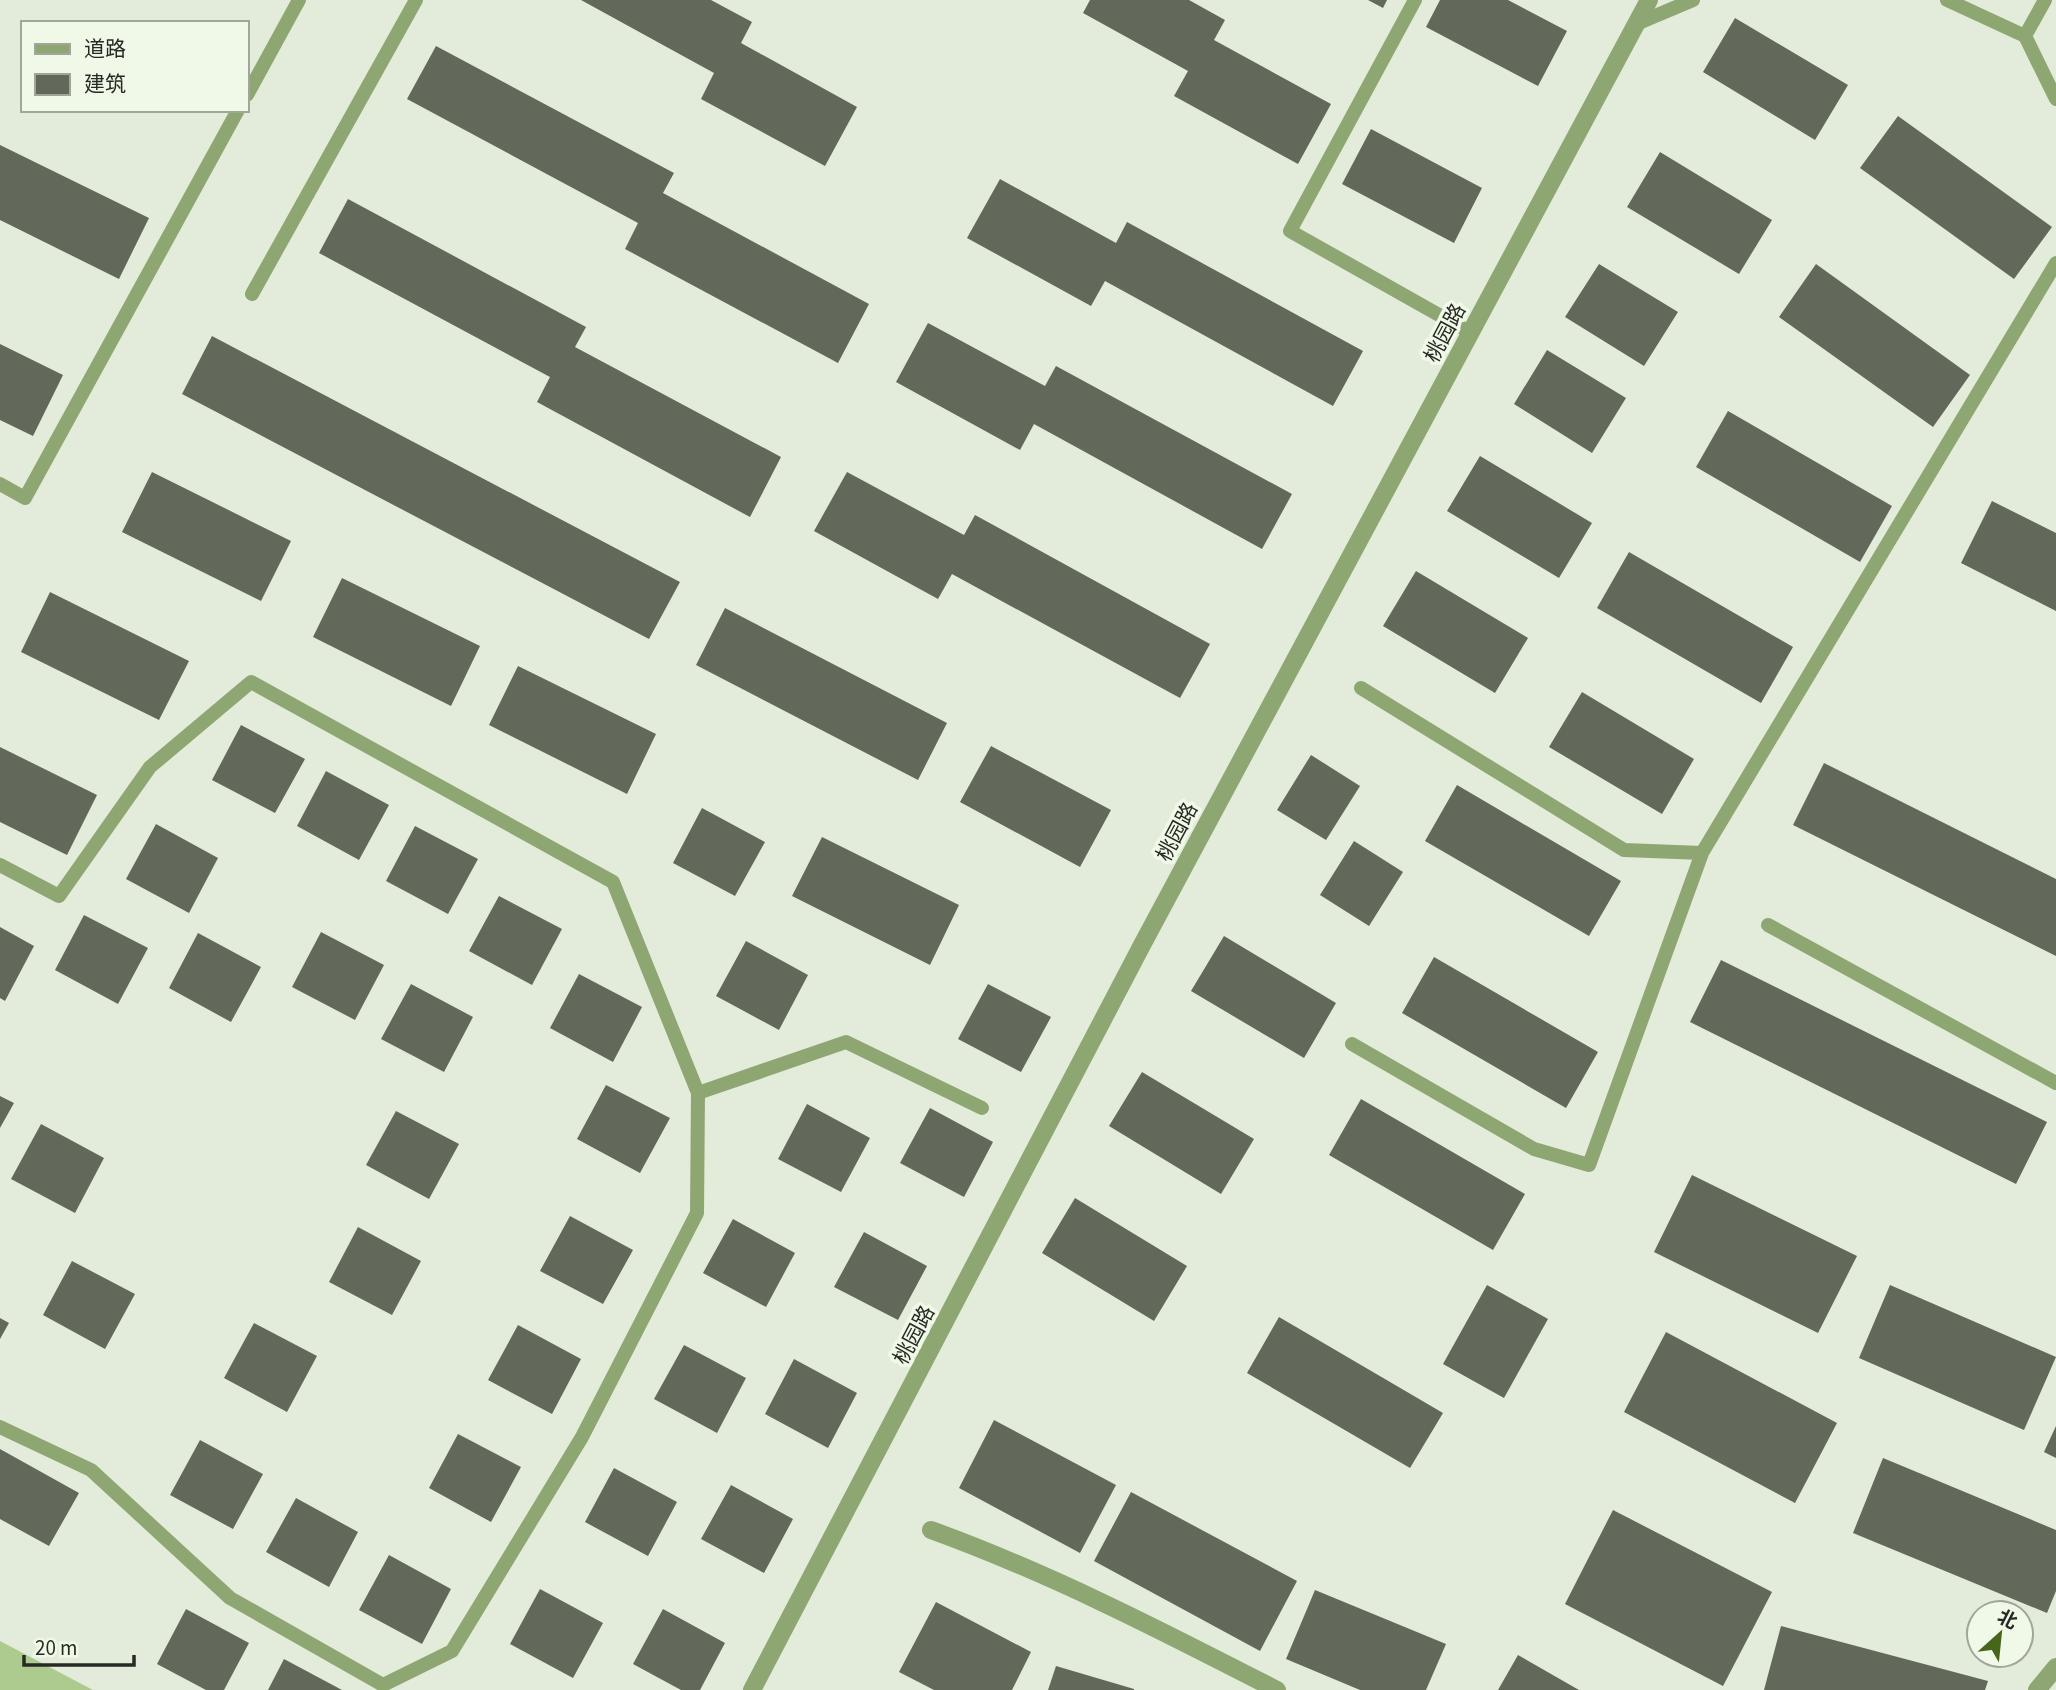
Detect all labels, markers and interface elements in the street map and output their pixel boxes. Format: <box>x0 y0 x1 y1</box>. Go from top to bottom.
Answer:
legend <box>21 21 248 112</box>
text: 道路 <box>84 34 126 64</box>
text: 建筑 <box>84 69 126 99</box>
street label: 桃园路 <box>1417 298 1473 368</box>
street label: 桃园路 <box>1149 797 1205 867</box>
street label: 桃园路 <box>886 1300 942 1370</box>
north arrow <box>1965 1599 2035 1669</box>
text: 北 <box>1992 1604 2022 1637</box>
scale bar <box>24 1624 135 1668</box>
text: 20 m <box>35 1633 77 1663</box>

